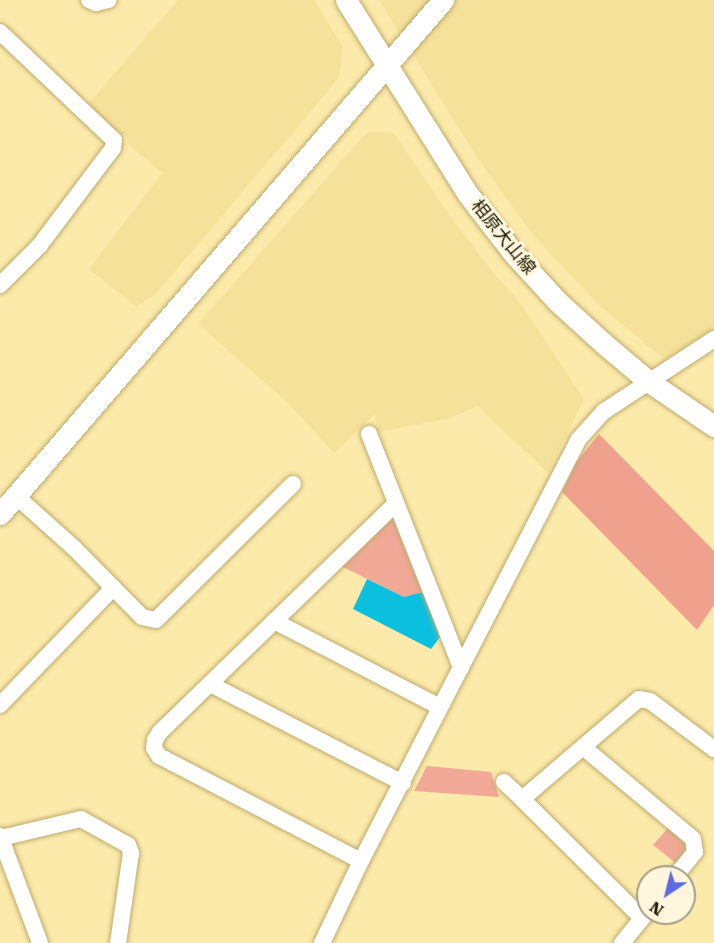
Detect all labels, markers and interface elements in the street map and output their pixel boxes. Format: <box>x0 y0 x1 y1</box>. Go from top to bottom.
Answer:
street label: 相原大山線 <box>466 195 540 279</box>
north arrow <box>636 865 696 925</box>
text: N <box>646 897 667 920</box>

